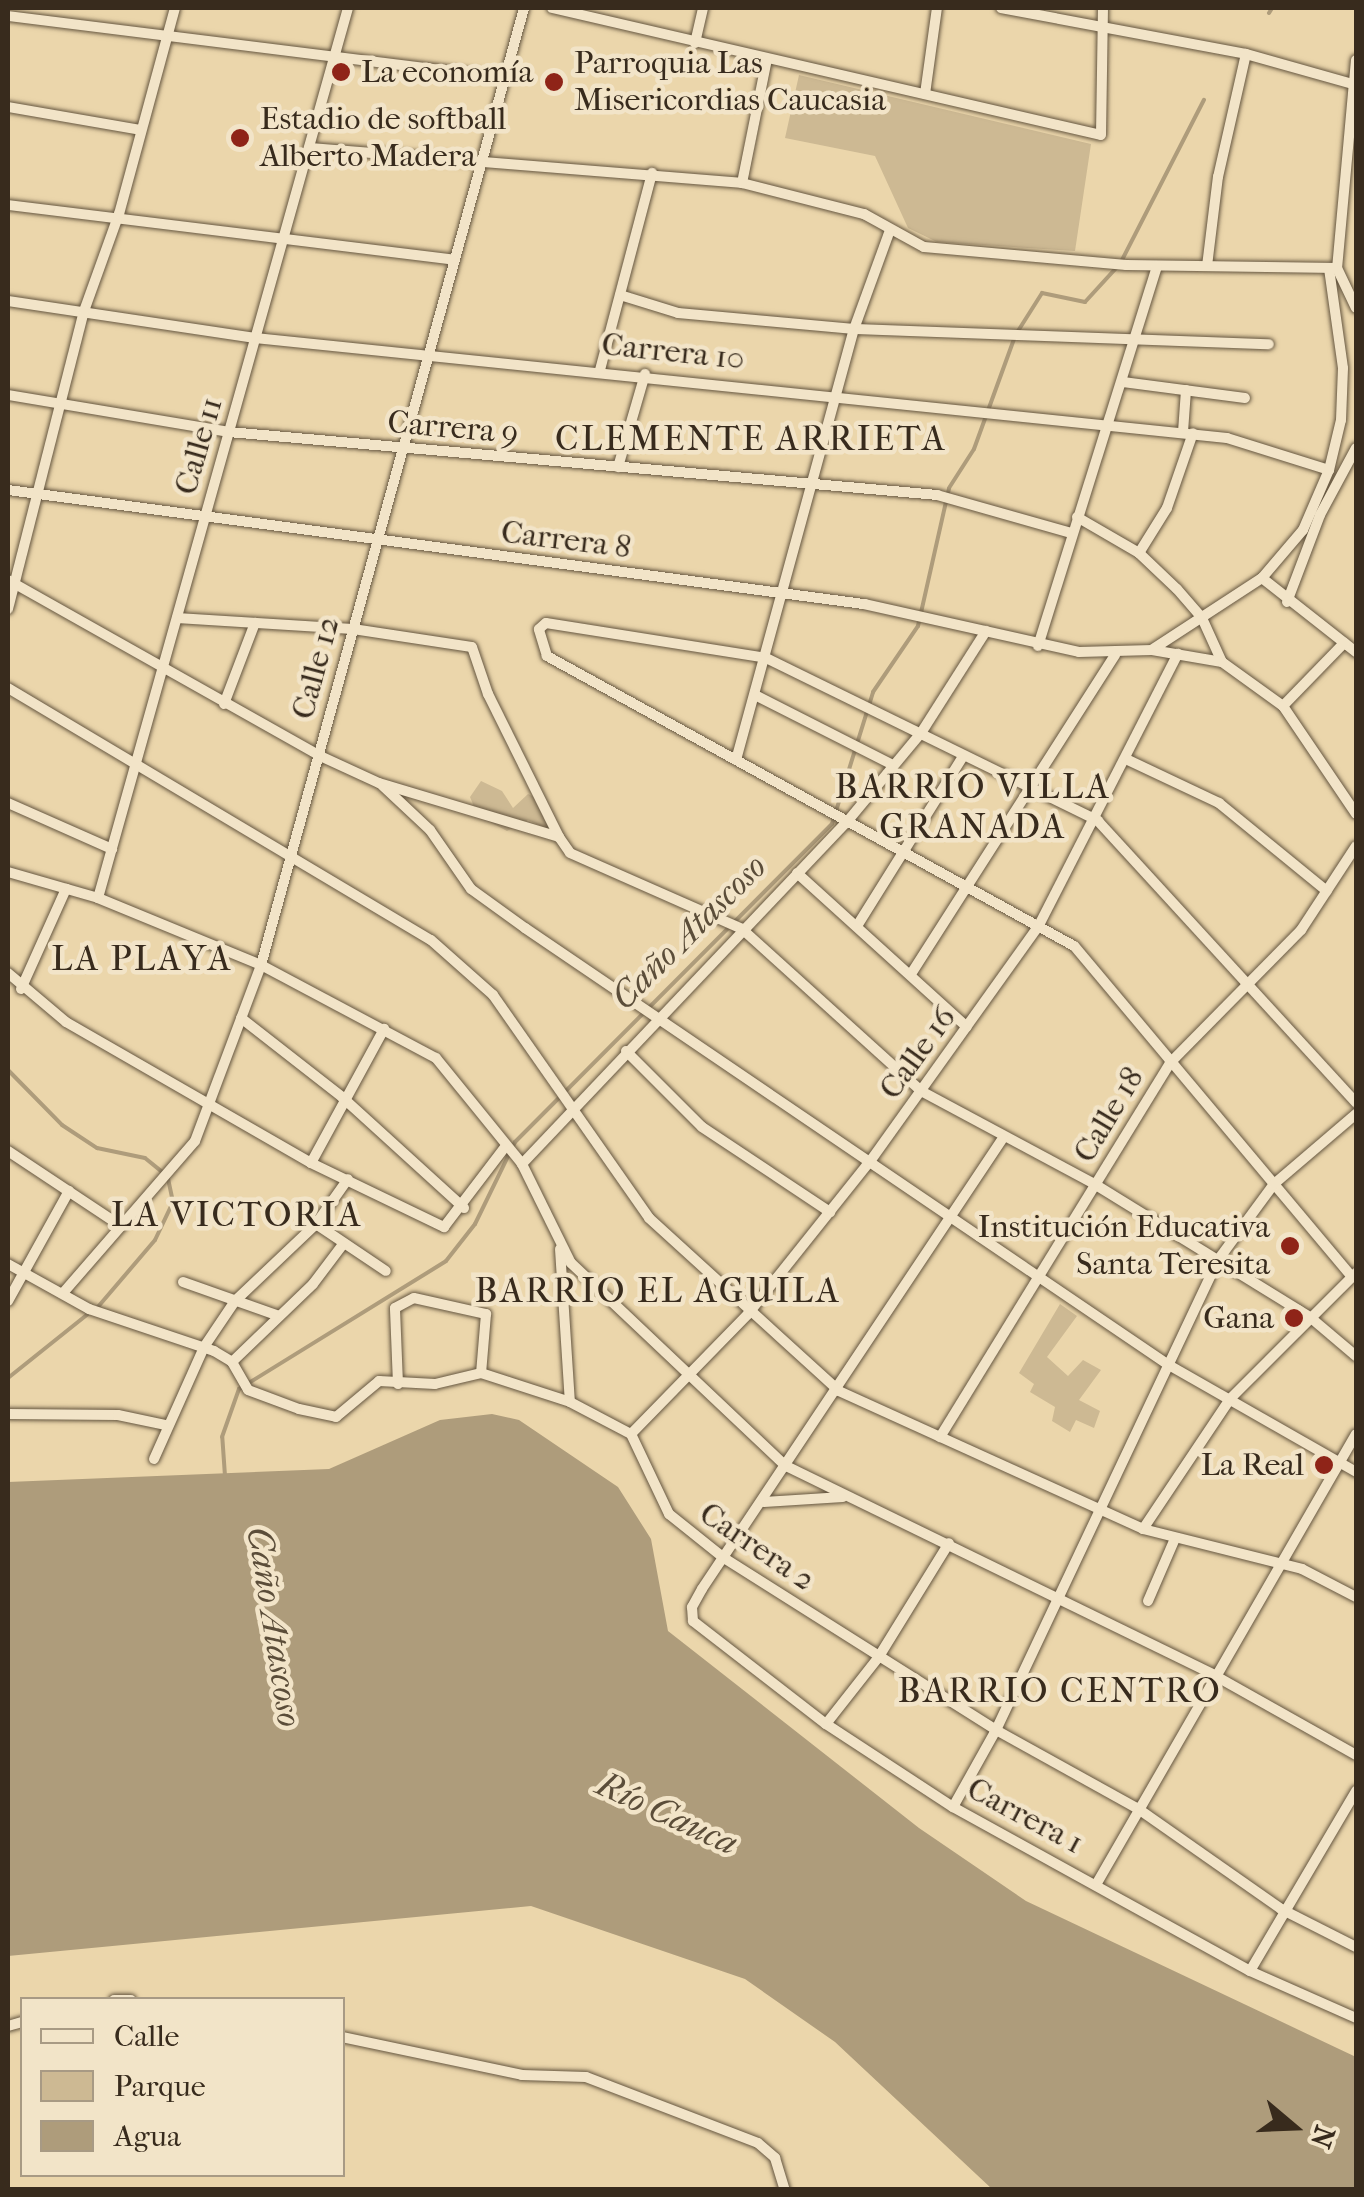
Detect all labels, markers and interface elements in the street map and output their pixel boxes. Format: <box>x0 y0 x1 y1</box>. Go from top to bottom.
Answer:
place label: Parroquia Las Misericordias Caucasia <box>574 45 886 120</box>
place label: La economía <box>361 53 533 91</box>
marker: La economía <box>330 61 352 83</box>
marker: Parroquia Las Misericordias Caucasia <box>543 71 565 93</box>
place label: Estadio de softball Alberto Madera <box>260 101 506 176</box>
marker: Estadio de softball Alberto Madera <box>229 127 251 149</box>
street label: Carrera 10 <box>600 325 746 379</box>
street label: Calle 11 <box>167 393 231 499</box>
street label: Carrera 9 <box>386 403 520 453</box>
district label: CLEMENTE ARRIETA <box>555 418 947 460</box>
street label: Carrera 8 <box>499 513 633 567</box>
street label: Calle 12 <box>284 613 348 723</box>
district label: BARRIO VILLA GRANADA <box>835 766 1111 848</box>
water label: Caño Atascoso <box>603 846 775 1018</box>
district label: LA PLAYA <box>51 938 233 980</box>
street label: Calle 16 <box>872 999 964 1107</box>
street label: Calle 18 <box>1066 1061 1152 1169</box>
district label: LA VICTORIA <box>111 1194 363 1236</box>
place label: Institución Educativa Santa Teresita <box>978 1209 1270 1284</box>
marker: Institución Educativa Santa Teresita <box>1279 1235 1301 1257</box>
district label: BARRIO EL AGUILA <box>475 1270 841 1312</box>
place label: Gana <box>1203 1299 1274 1337</box>
marker: Gana <box>1283 1307 1305 1329</box>
place label: La Real <box>1201 1446 1304 1484</box>
marker: La Real <box>1313 1454 1335 1476</box>
street label: Carrera 2 <box>692 1494 822 1600</box>
water label: Caño Atascoso <box>237 1524 311 1730</box>
district label: BARRIO CENTRO <box>898 1670 1222 1712</box>
water label: Río Cauca <box>590 1763 744 1865</box>
street label: Carrera 1 <box>960 1769 1090 1863</box>
legend <box>20 1997 345 2177</box>
text: Calle <box>114 2019 179 2054</box>
text: Parque <box>114 2069 206 2104</box>
north arrow <box>1244 2077 1344 2177</box>
text: Agua <box>114 2119 181 2154</box>
text: N <box>1304 2122 1342 2152</box>

